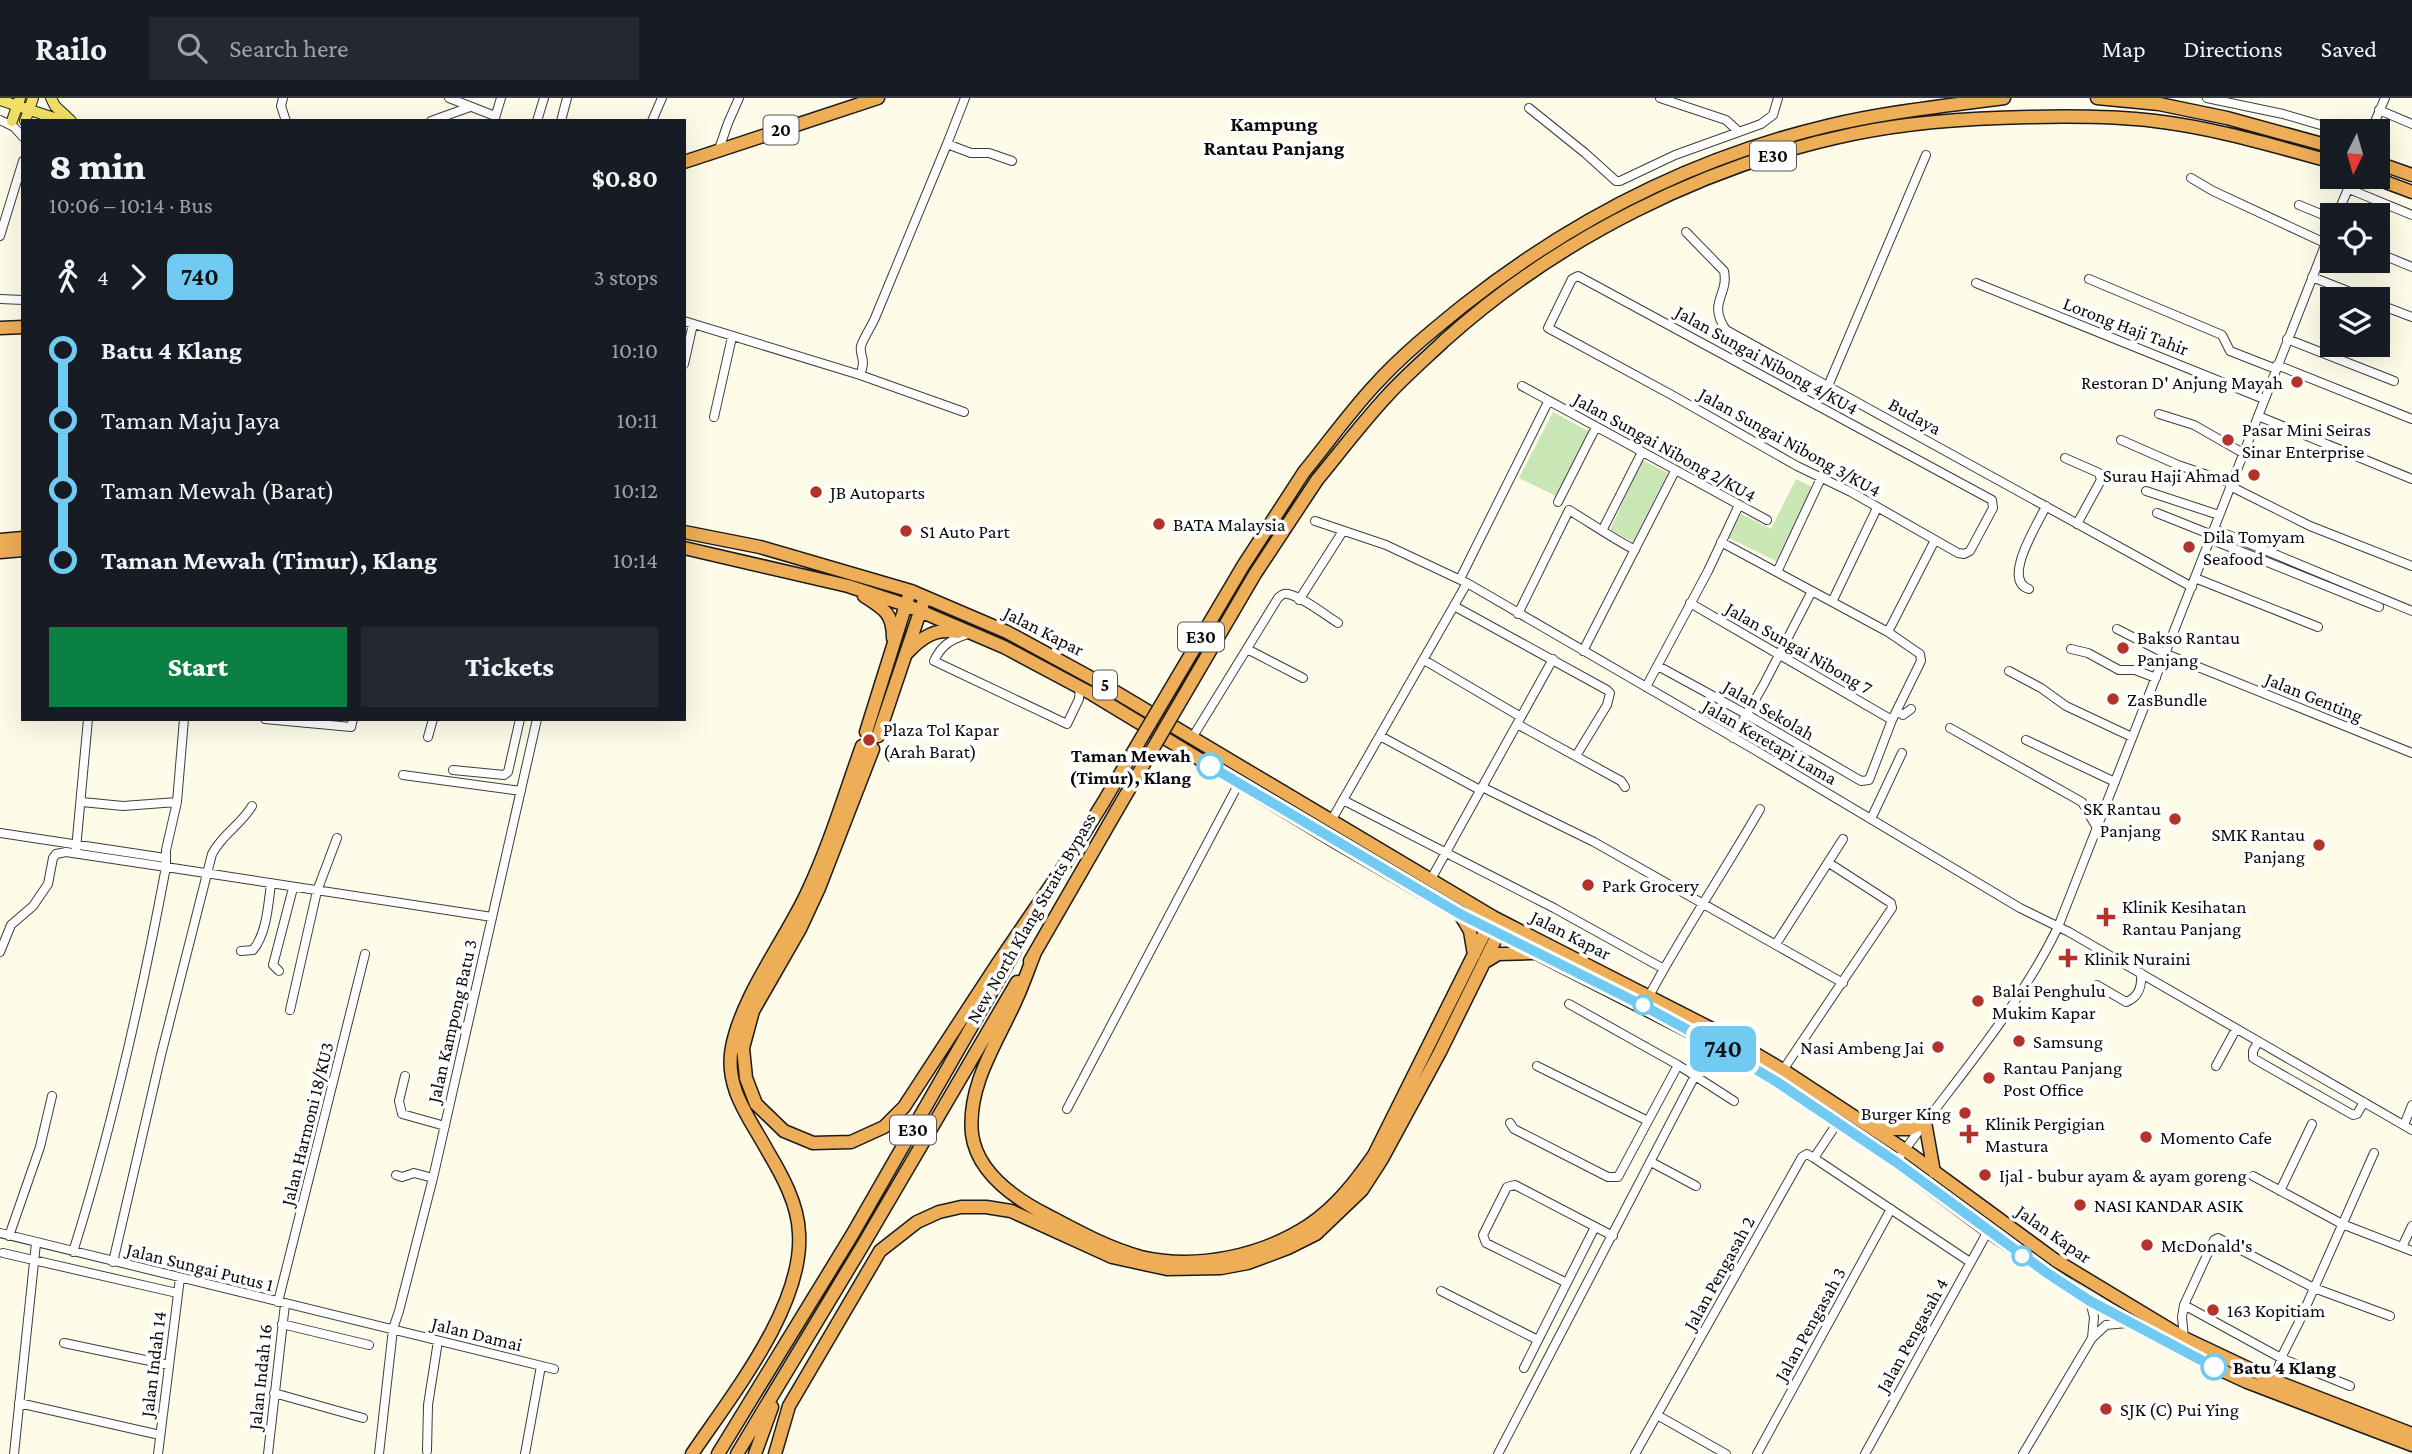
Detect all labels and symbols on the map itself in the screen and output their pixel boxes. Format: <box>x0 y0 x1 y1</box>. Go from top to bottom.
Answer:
district label: Kampung Rantau Panjang <box>1204 112 1345 160</box>
road number: 20 <box>764 115 798 144</box>
north arrow <box>2320 119 2390 189</box>
road number: E30 <box>1750 142 1796 170</box>
street label: Lorong Haji Tahir <box>2060 292 2192 361</box>
street label: Jalan Sungai Nibong 4/KU4 <box>1670 300 1862 419</box>
place label: Restoran D' Anjung Mayah <box>2081 372 2283 394</box>
marker: Restoran D' Anjung Mayah <box>2289 374 2305 390</box>
street label: Jalan Sungai Nibong 3/KU4 <box>1694 382 1885 501</box>
street label: Jalan Sungai Nibong 2/KU4 <box>1568 387 1760 506</box>
street label: Budaya <box>1885 393 1945 439</box>
place label: Pasar Mini Seiras Sinar Enterprise <box>2242 419 2371 462</box>
marker: Pasar Mini Seiras Sinar Enterprise <box>2220 432 2236 448</box>
place label: Surau Haji Ahmad <box>2103 465 2240 487</box>
marker: Surau Haji Ahmad <box>2246 467 2262 483</box>
place label: JB Autoparts <box>828 482 925 503</box>
marker: JB Autoparts <box>808 484 824 500</box>
place label: BATA Malaysia <box>1173 514 1286 535</box>
marker: BATA Malaysia <box>1151 516 1167 532</box>
place label: S1 Auto Part <box>920 521 1010 542</box>
marker: S1 Auto Part <box>898 523 914 539</box>
place label: Dila Tomyam Seafood <box>2203 526 2305 569</box>
marker: Dila Tomyam Seafood <box>2181 539 2197 555</box>
street label: Jalan Sungai Nibong 7 <box>1720 596 1876 699</box>
street label: Jalan Kapar <box>999 601 1088 660</box>
road number: E30 <box>1178 622 1224 652</box>
place label: Bakso Rantau Panjang <box>2137 627 2240 671</box>
marker: Bakso Rantau Panjang <box>2115 640 2131 656</box>
street label: Jalan Genting <box>2260 667 2366 726</box>
road number: 5 <box>1093 670 1117 700</box>
street label: Jalan Sekolah <box>1718 675 1818 744</box>
place label: ZasBundle <box>2127 689 2207 710</box>
marker: ZasBundle <box>2105 691 2121 707</box>
street label: Jalan Keretapi Lama <box>1697 694 1841 789</box>
place label: Plaza Tol Kapar (Arah Barat) <box>883 719 1000 763</box>
marker: Plaza Tol Kapar (Arah Barat) <box>861 732 877 748</box>
place label: Taman Mewah (Timur), Klang <box>1069 745 1191 789</box>
marker: Taman Mewah (Timur), Klang <box>1197 753 1223 779</box>
place label: SK Rantau Panjang <box>2083 798 2161 842</box>
street label: New North Klang Straits Bypass <box>962 809 1100 1027</box>
marker: SK Rantau Panjang <box>2167 811 2183 827</box>
place label: SMK Rantau Panjang <box>2211 824 2305 868</box>
marker: SMK Rantau Panjang <box>2311 837 2327 853</box>
place label: Park Grocery <box>1602 875 1699 896</box>
marker: Park Grocery <box>1580 877 1596 893</box>
place label: Klinik Kesihatan Rantau Panjang <box>2122 896 2246 940</box>
street label: Jalan Kapar <box>1526 905 1615 964</box>
marker: Klinik Kesihatan Rantau Panjang <box>2096 907 2116 927</box>
street label: Jalan Kampong Batu 3 <box>423 937 481 1107</box>
marker: Klinik Nuraini <box>2058 948 2078 968</box>
place label: Klinik Nuraini <box>2084 948 2191 969</box>
place label: Balai Penghulu Mukim Kapar <box>1992 980 2106 1023</box>
marker: Balai Penghulu Mukim Kapar <box>1970 993 1986 1009</box>
unlabelled marker <box>1633 995 1653 1015</box>
line badge: 740 <box>1683 1026 1763 1072</box>
place label: Samsung <box>2033 1031 2103 1052</box>
marker: Samsung <box>2011 1033 2027 1049</box>
place label: Nasi Ambeng Jai <box>1800 1037 1924 1058</box>
marker: Nasi Ambeng Jai <box>1930 1039 1946 1055</box>
street label: Jalan Harmoni 18/KU3 <box>276 1040 337 1210</box>
place label: Rantau Panjang Post Office <box>2003 1057 2122 1100</box>
marker: Rantau Panjang Post Office <box>1981 1070 1997 1086</box>
place label: Burger King <box>1861 1103 1951 1124</box>
marker: Burger King <box>1957 1105 1973 1121</box>
place label: Klinik Pergigian Mastura <box>1985 1113 2105 1156</box>
road number: E30 <box>890 1115 936 1144</box>
marker: Klinik Pergigian Mastura <box>1959 1124 1979 1144</box>
place label: Momento Cafe <box>2160 1127 2272 1148</box>
marker: Momento Cafe <box>2138 1129 2154 1145</box>
place label: Ijal - bubur ayam & ayam goreng <box>1999 1165 2247 1187</box>
marker: Ijal - bubur ayam & ayam goreng <box>1977 1167 1993 1183</box>
place label: NASI KANDAR ASIK <box>2094 1195 2244 1216</box>
marker: NASI KANDAR ASIK <box>2072 1197 2088 1213</box>
street label: Jalan Kapar <box>2011 1199 2096 1268</box>
street label: Jalan Pengasah 2 <box>1678 1213 1759 1335</box>
place label: McDonald's <box>2161 1235 2253 1256</box>
marker: McDonald's <box>2139 1237 2155 1253</box>
street label: Jalan Sungai Putus 1 <box>122 1238 276 1295</box>
unlabelled marker <box>2012 1246 2032 1266</box>
street label: Jalan Pengasah 3 <box>1769 1264 1850 1386</box>
street label: Jalan Pengasah 4 <box>1871 1274 1952 1398</box>
place label: 163 Kopitiam <box>2227 1300 2325 1321</box>
marker: 163 Kopitiam <box>2205 1302 2221 1318</box>
street label: Jalan Indah 14 <box>136 1310 170 1420</box>
street label: Jalan Damai <box>428 1312 524 1355</box>
street label: Jalan Indah 16 <box>244 1323 276 1433</box>
marker: Batu 4 Klang <box>2201 1354 2227 1380</box>
place label: Batu 4 Klang <box>2233 1357 2336 1378</box>
place label: SJK (C) Pui Ying <box>2120 1399 2239 1421</box>
marker: SJK (C) Pui Ying <box>2098 1401 2114 1417</box>

